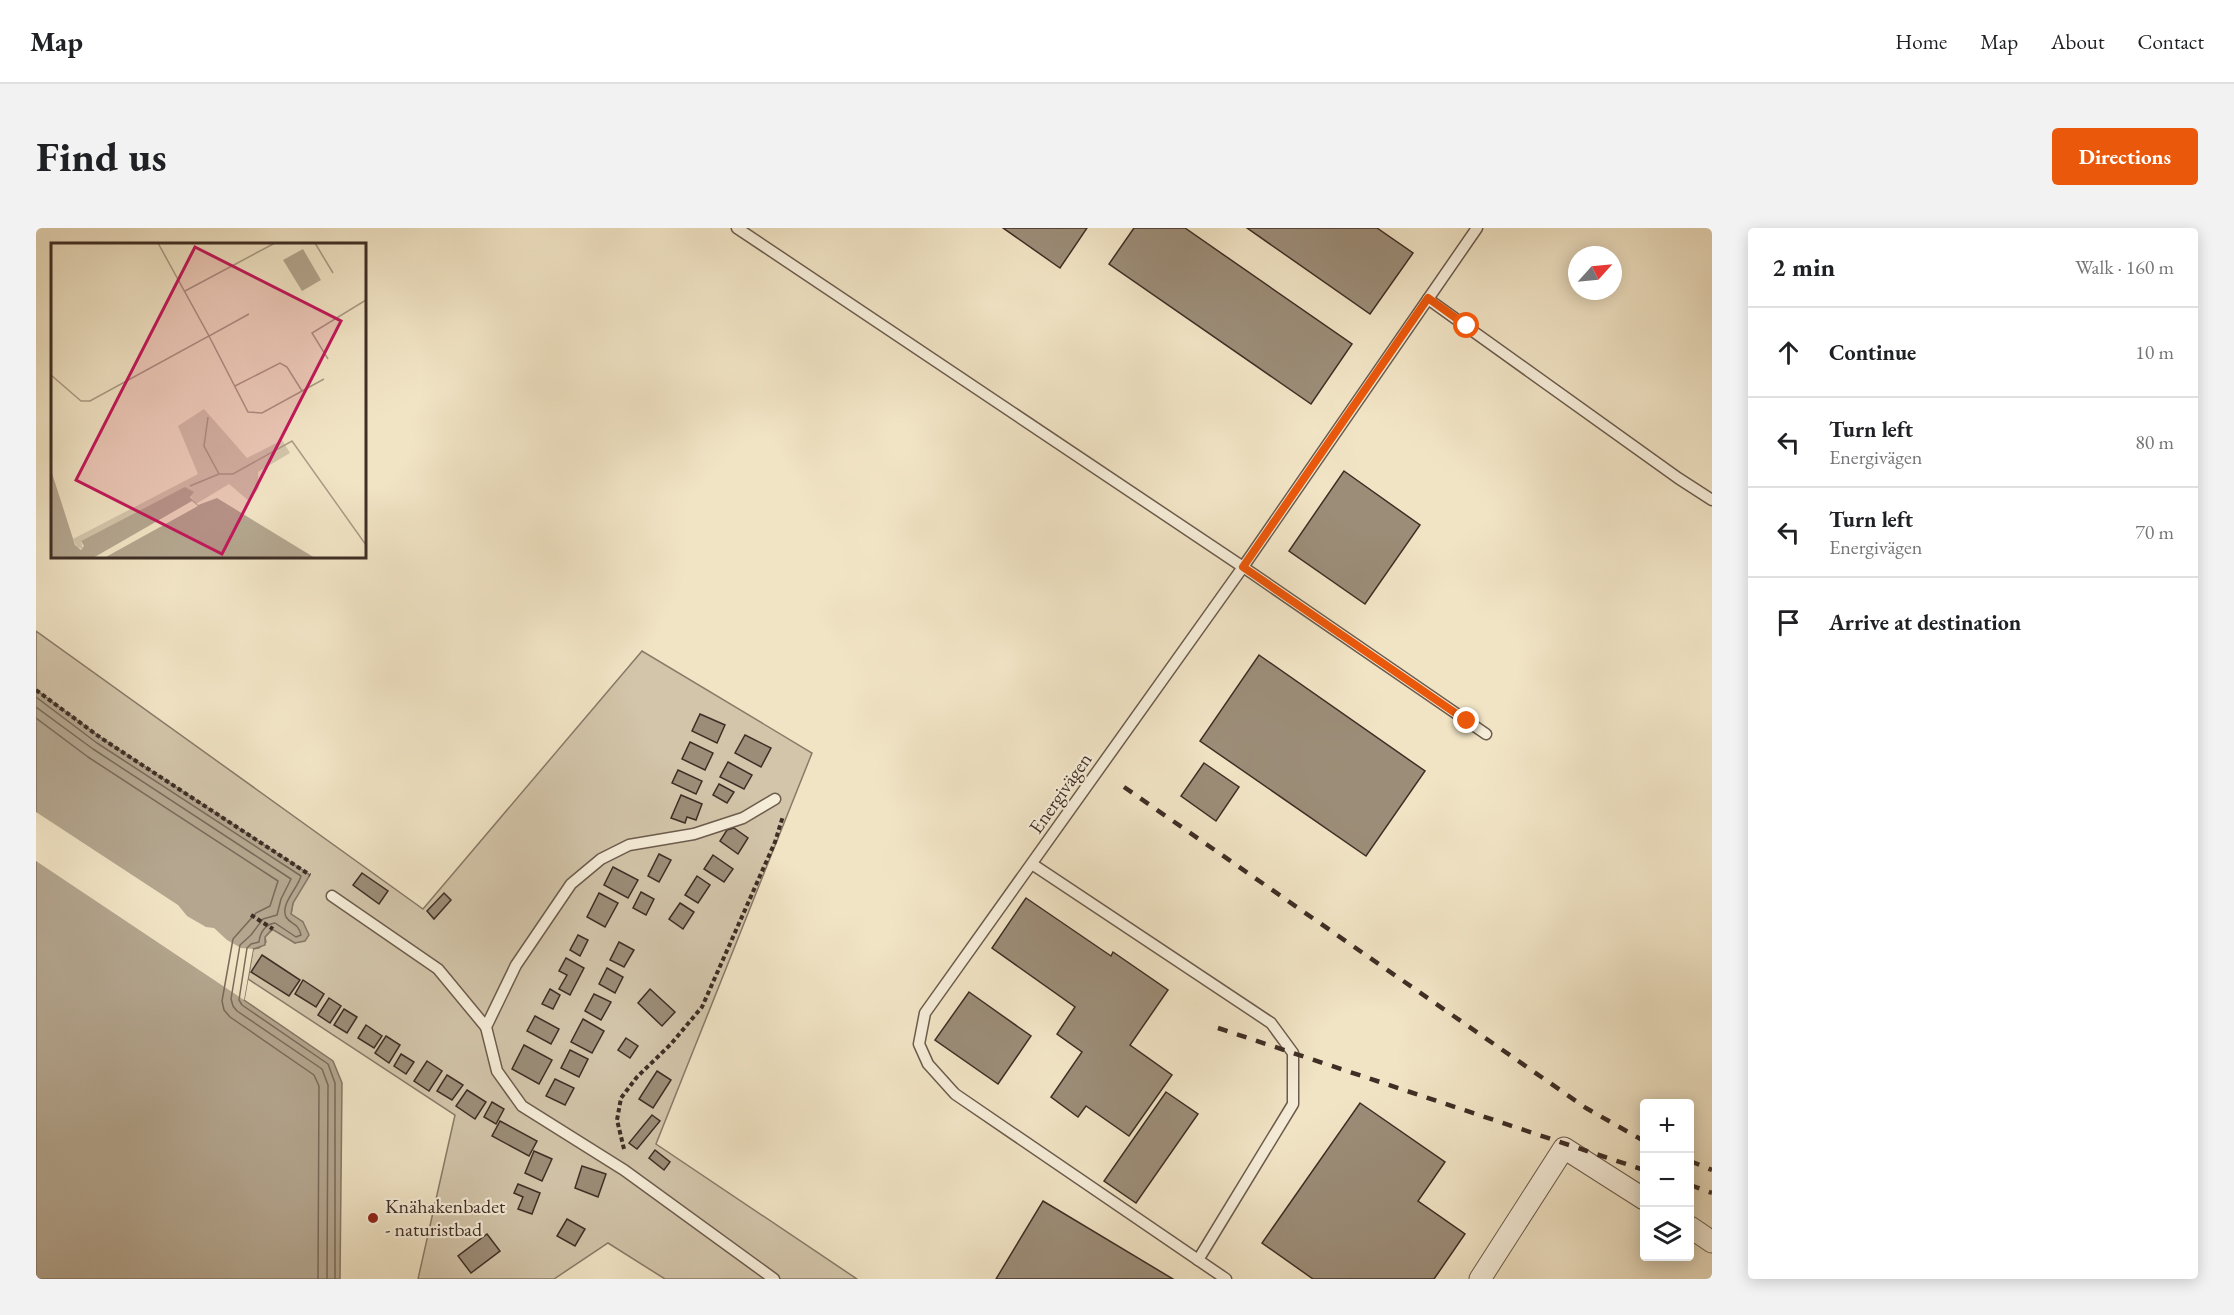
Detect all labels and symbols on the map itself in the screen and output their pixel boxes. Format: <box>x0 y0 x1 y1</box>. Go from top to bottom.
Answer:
inset map <box>51 243 366 558</box>
north arrow <box>1568 246 1622 300</box>
route start <box>1453 312 1479 338</box>
route end <box>1453 707 1479 733</box>
street label: Energivägen <box>1023 747 1098 839</box>
place label: Knähakenbadet - naturistbad <box>385 1193 506 1242</box>
marker: Knähakenbadet - naturistbad <box>366 1211 380 1225</box>

